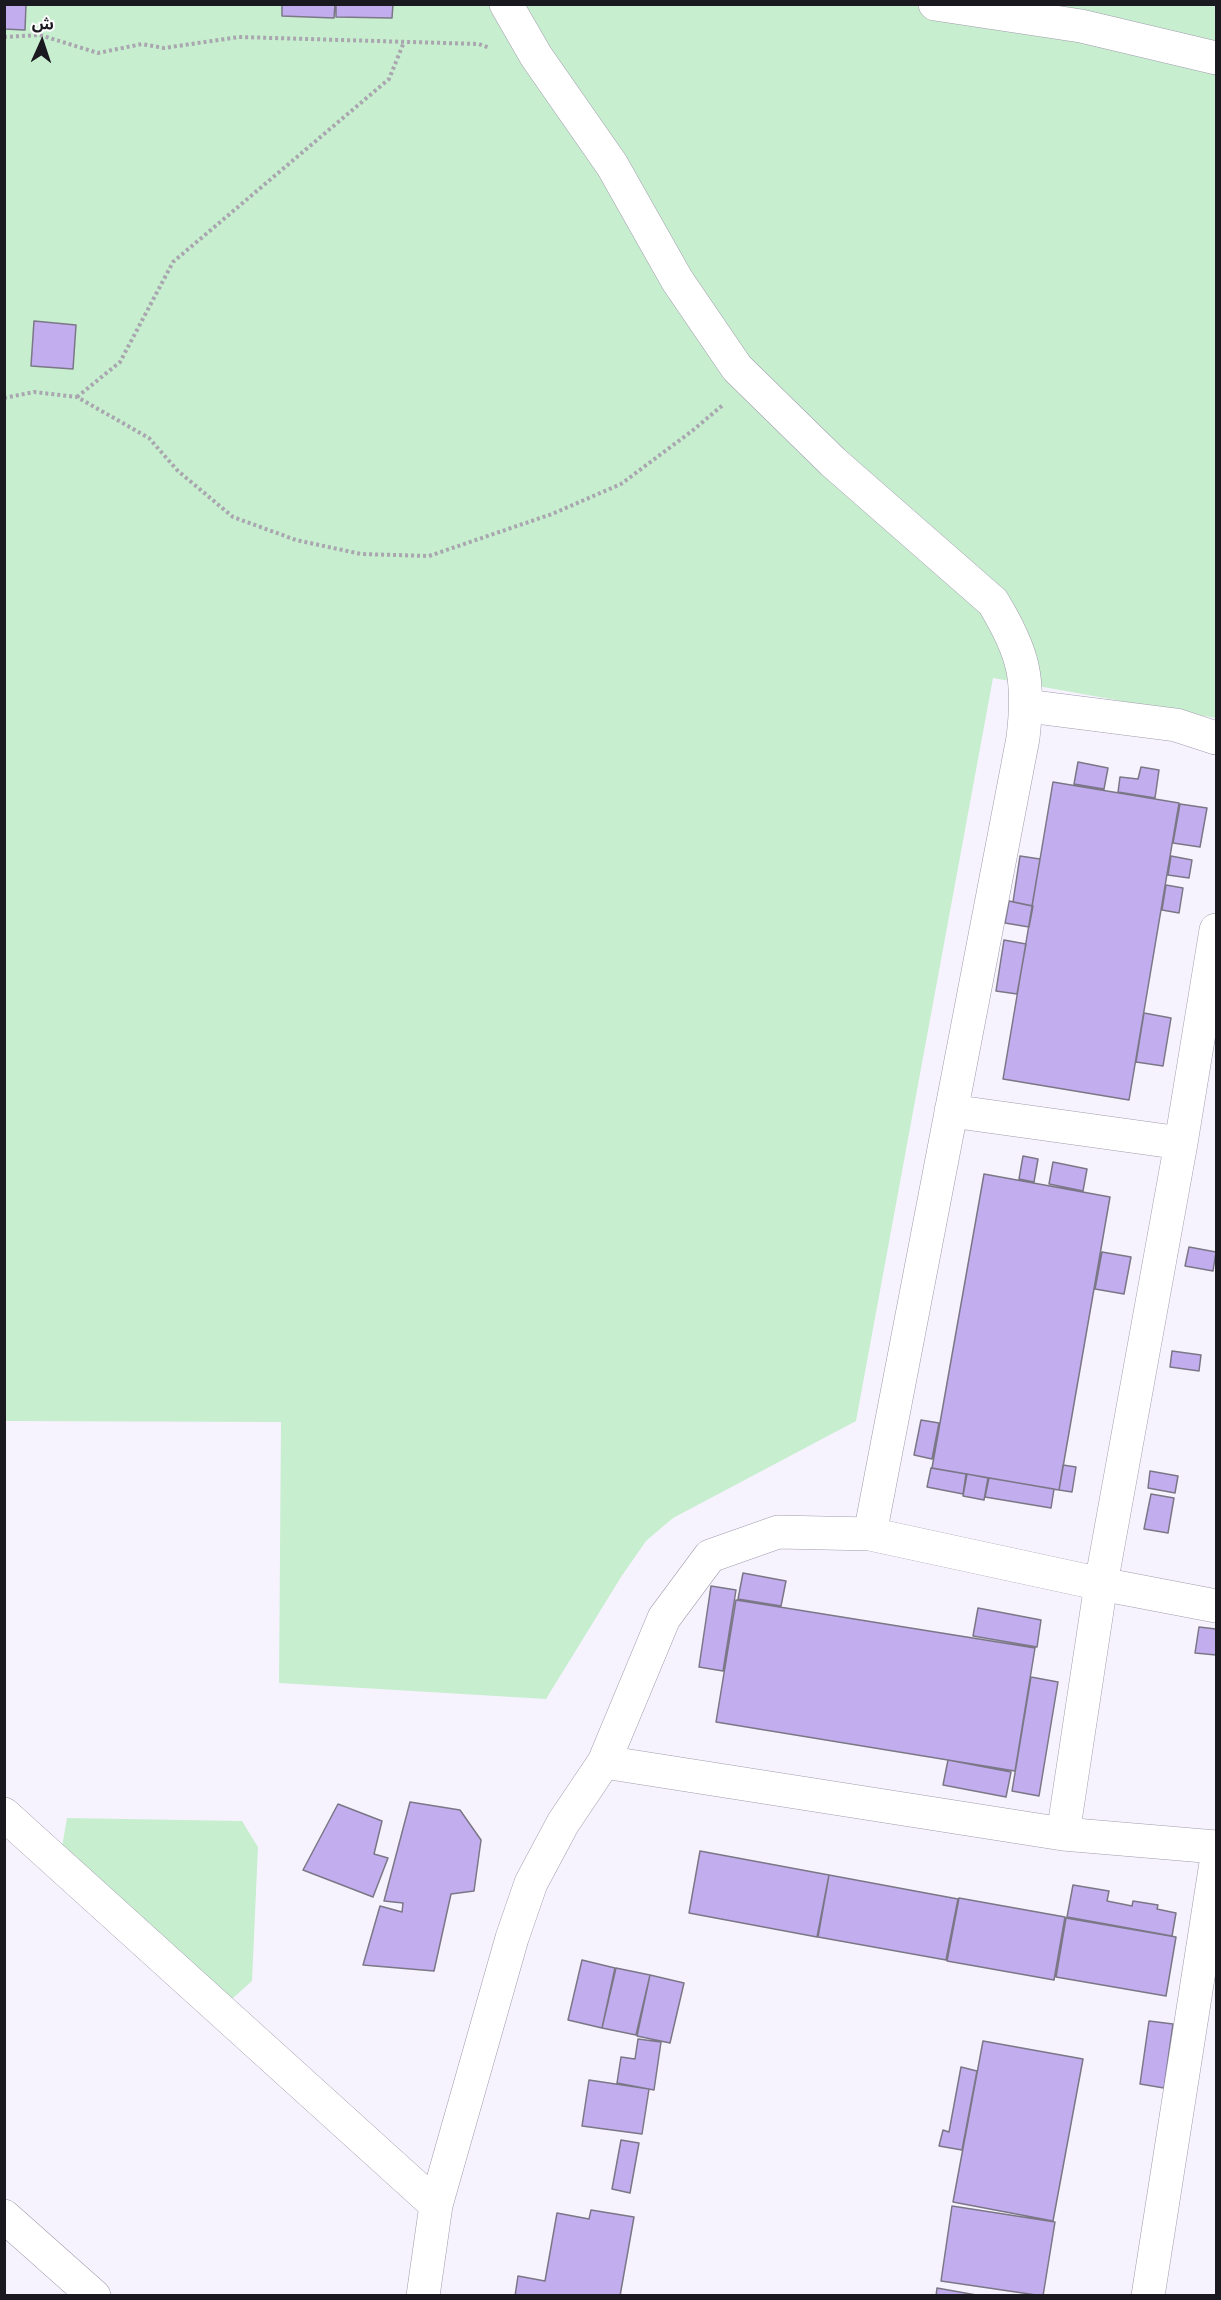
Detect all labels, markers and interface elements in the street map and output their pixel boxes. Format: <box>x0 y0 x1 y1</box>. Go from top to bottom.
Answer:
north arrow <box>12 12 72 72</box>
text: ش <box>32 13 54 34</box>

